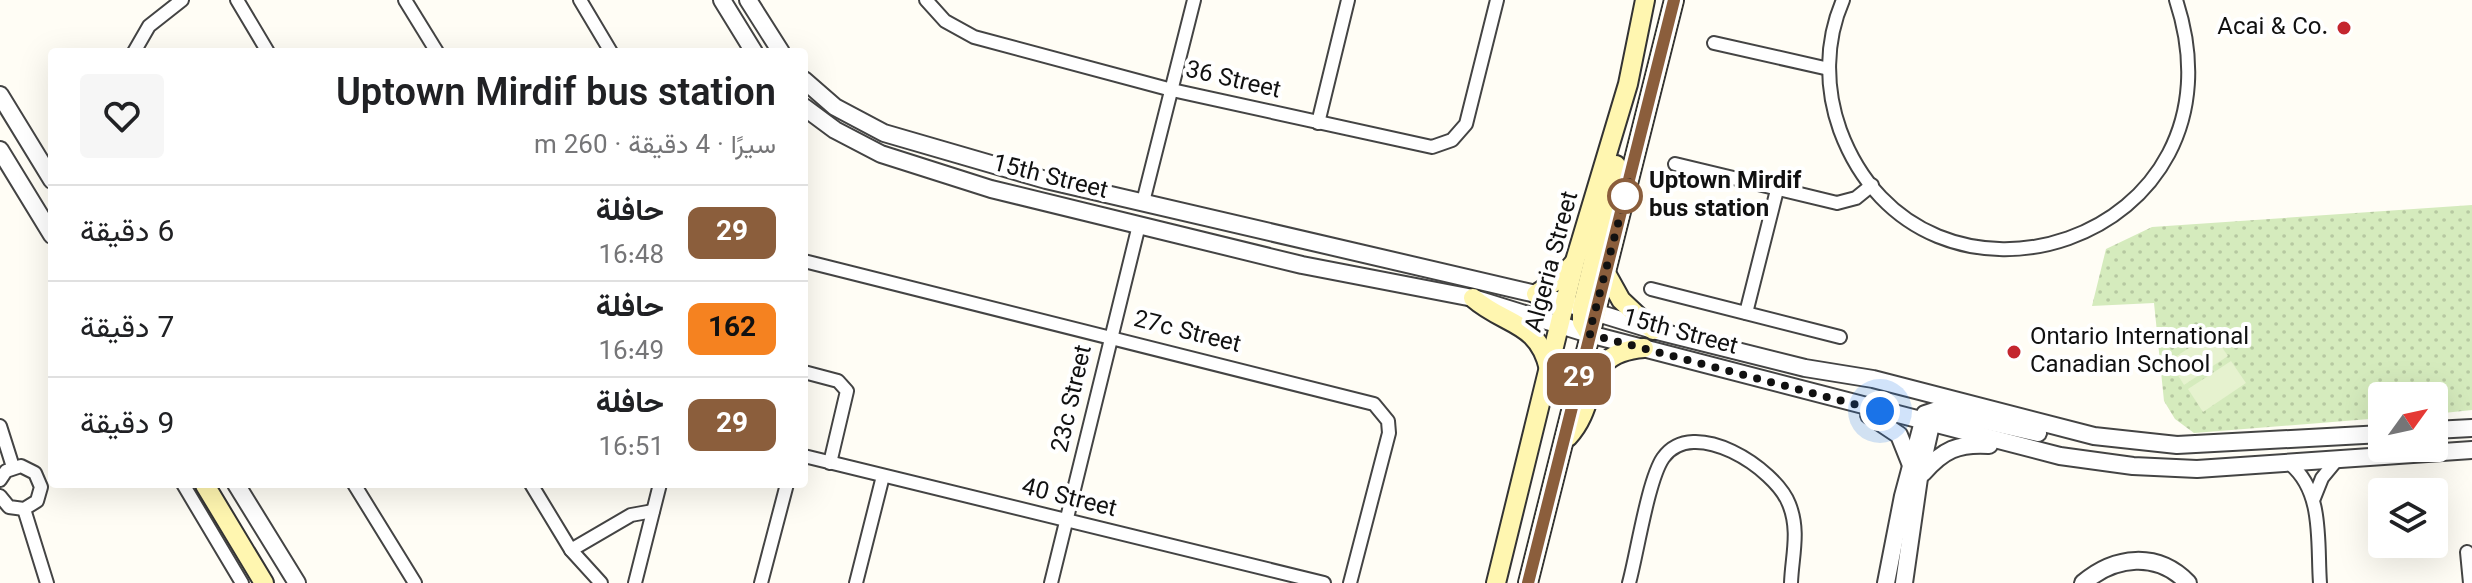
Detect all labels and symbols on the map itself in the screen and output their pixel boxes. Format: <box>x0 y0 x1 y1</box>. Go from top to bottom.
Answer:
place label: Acai & Co. <box>2217 9 2328 47</box>
marker: Acai & Co. <box>2335 19 2353 37</box>
street label: 36 Street <box>1182 52 1285 110</box>
street label: 15th Street <box>988 145 1112 211</box>
place label: Uptown Mirdif bus station <box>1649 163 1802 229</box>
marker: Uptown Mirdif bus station <box>1608 179 1642 213</box>
street label: Algeria Street <box>1516 187 1590 337</box>
street label: 15th Street <box>1618 299 1742 367</box>
street label: 27c Street <box>1129 301 1245 365</box>
place label: Ontario International Canadian School <box>2030 319 2249 385</box>
street label: 23c Street <box>1042 341 1104 457</box>
marker: Ontario International Canadian School <box>2005 343 2023 361</box>
line badge: 29 <box>1543 353 1615 405</box>
north arrow <box>2368 382 2448 462</box>
your location <box>1860 391 1900 431</box>
street label: 40 Street <box>1017 469 1121 529</box>

